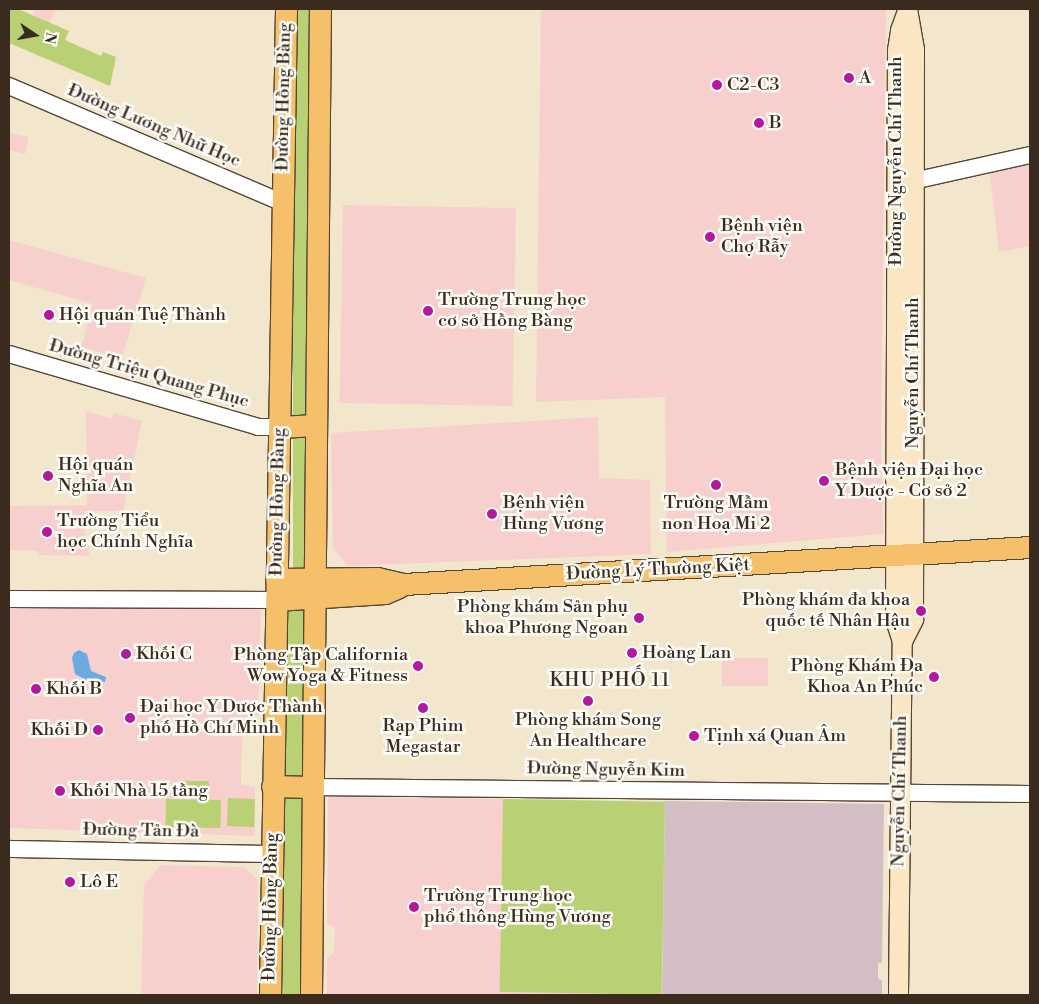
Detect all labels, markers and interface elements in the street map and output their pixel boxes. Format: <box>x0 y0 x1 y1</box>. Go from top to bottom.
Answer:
north arrow <box>10 10 60 60</box>
street label: Đường Hồng Bàng <box>272 23 296 171</box>
text: N <box>40 31 60 45</box>
street label: Đường Nguyễn Chí Thanh <box>885 56 907 266</box>
place label: A <box>859 67 871 89</box>
marker: A <box>843 72 855 84</box>
place label: C2-C3 <box>727 74 779 96</box>
marker: C2-C3 <box>711 79 723 91</box>
street label: Đường Lương Nhữ Học <box>64 80 244 172</box>
place label: B <box>769 112 782 134</box>
marker: B <box>753 117 765 129</box>
place label: Bệnh viện Chợ Rẫy <box>721 216 803 258</box>
marker: Bệnh viện Chợ Rẫy <box>703 230 717 244</box>
place label: Trường Trung học cơ sở Hồng Bàng <box>438 290 586 332</box>
street label: Nguyễn Chí Thanh <box>902 297 924 449</box>
place label: Hội quán Tuệ Thành <box>59 304 226 326</box>
marker: Trường Trung học cơ sở Hồng Bàng <box>422 305 434 317</box>
marker: Hội quán Tuệ Thành <box>43 309 55 321</box>
street label: Đường Triệu Quang Phục <box>47 335 251 413</box>
street label: Đường Hồng Bàng <box>266 428 290 576</box>
place label: Hội quán Nghĩa An <box>58 455 133 498</box>
place label: Bệnh viện Đại học Y Dược - Cơ sở 2 <box>835 460 983 502</box>
marker: Hội quán Nghĩa An <box>42 470 54 482</box>
marker: Bệnh viện Đại học Y Dược - Cơ sở 2 <box>817 474 831 488</box>
marker: Trường Mầm non Hoạ Mi 2 <box>710 479 722 491</box>
place label: Bệnh viện Hùng Vương <box>503 493 604 536</box>
place label: Trường Mầm non Hoạ Mi 2 <box>662 493 770 536</box>
marker: Bệnh viện Hùng Vương <box>485 507 499 521</box>
place label: Trường Tiểu học Chính Nghĩa <box>57 511 193 554</box>
marker: Trường Tiểu học Chính Nghĩa <box>41 526 53 538</box>
street label: Đường Lý Thường Kiệt <box>566 554 750 586</box>
place label: Phòng khám đa khoa quốc tế Nhân Hậu <box>742 590 910 632</box>
place label: Phòng khám Sản phụ khoa Phương Ngoan <box>457 597 628 640</box>
marker: Phòng khám đa khoa quốc tế Nhân Hậu <box>914 604 928 618</box>
marker: Phòng khám Sản phụ khoa Phương Ngoan <box>632 611 646 625</box>
place label: Hoàng Lan <box>642 642 731 664</box>
place label: Khối C <box>136 643 192 665</box>
place label: Phòng Tập California Wow Yoga & Fitness <box>233 645 408 688</box>
marker: Hoàng Lan <box>626 647 638 659</box>
marker: Khối C <box>120 648 132 660</box>
place label: Phòng Khám Đa Khoa An Phúc <box>791 656 923 699</box>
marker: Phòng Tập California Wow Yoga & Fitness <box>412 660 424 672</box>
district label: KHU PHỐ 11 <box>548 670 672 692</box>
marker: Phòng Khám Đa Khoa An Phúc <box>927 670 941 684</box>
place label: Khối B <box>46 678 102 700</box>
marker: Khối B <box>30 683 42 695</box>
marker: Phòng khám Song An Healthcare <box>581 694 595 708</box>
place label: Đại học Y Dược Thành phố Hồ Chí Minh <box>140 697 323 740</box>
marker: Rạp Phim Megastar <box>417 702 429 714</box>
place label: Phòng khám Song An Healthcare <box>515 710 661 752</box>
marker: Đại học Y Dược Thành phố Hồ Chí Minh <box>124 712 136 724</box>
street label: Nguyễn Chí Thanh <box>888 715 912 867</box>
place label: Rạp Phim Megastar <box>383 716 463 759</box>
place label: Khối D <box>30 719 88 741</box>
marker: Khối D <box>92 724 104 736</box>
place label: Tịnh xá Quan Âm <box>704 725 846 747</box>
marker: Tịnh xá Quan Âm <box>688 730 700 742</box>
street label: Đường Nguyễn Kim <box>527 758 685 782</box>
place label: Khối Nhà 15 tầng <box>70 780 208 802</box>
marker: Khối Nhà 15 tầng <box>54 785 66 797</box>
street label: Đường Tản Đà <box>83 819 199 843</box>
street label: Đường Hồng Bàng <box>259 833 283 981</box>
place label: Lô E <box>80 871 118 893</box>
marker: Lô E <box>64 876 76 888</box>
place label: Trường Trung học phổ thông Hùng Vương <box>424 886 611 929</box>
marker: Trường Trung học phổ thông Hùng Vương <box>408 901 420 913</box>

